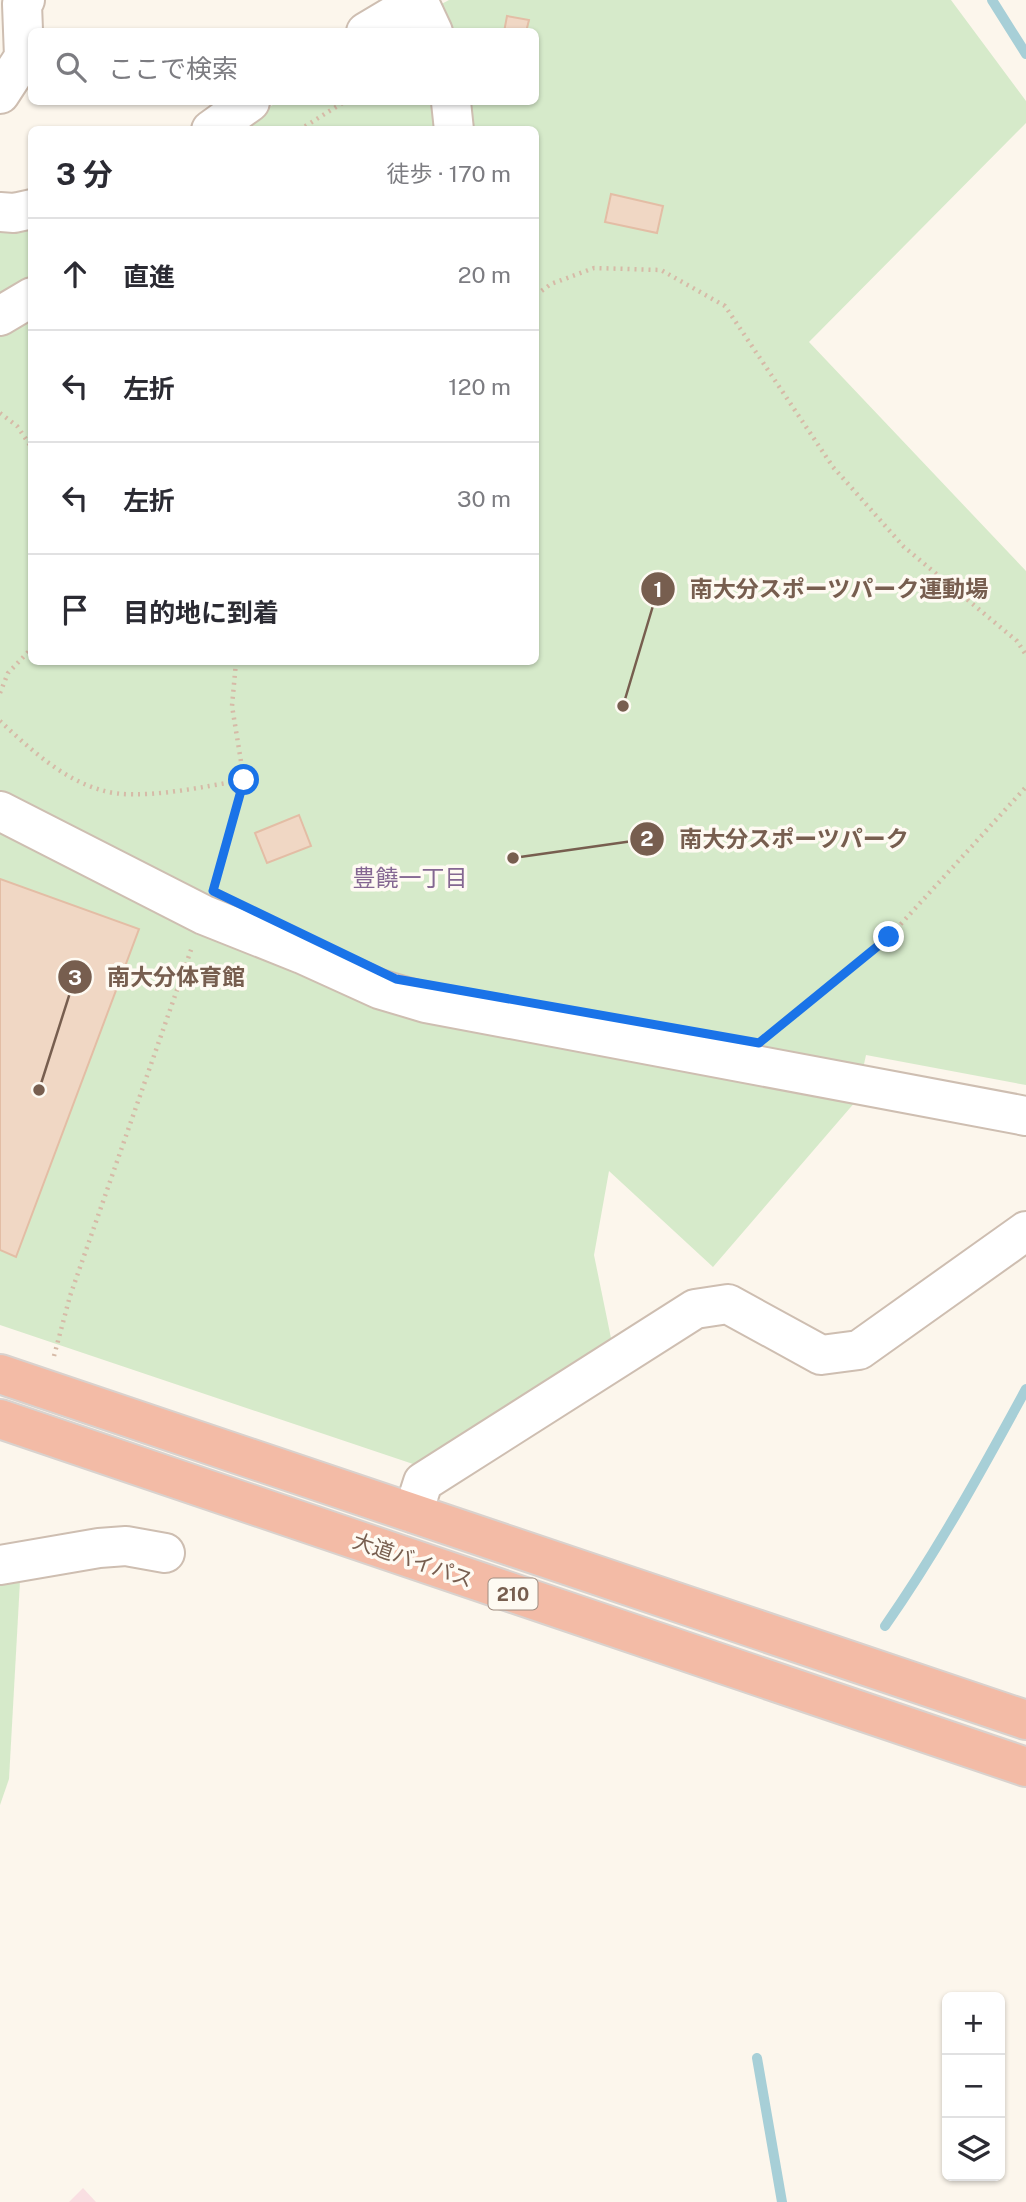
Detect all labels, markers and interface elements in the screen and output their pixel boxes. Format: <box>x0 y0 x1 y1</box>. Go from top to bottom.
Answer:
search box <box>28 28 539 105</box>
icon: search <box>52 48 90 86</box>
text: ここで検索 <box>108 53 238 84</box>
text: 3 分 <box>56 156 113 192</box>
text: 徒歩 · 170 m <box>386 160 511 187</box>
icon: ahead <box>56 255 94 293</box>
text: 直進 <box>123 261 175 292</box>
text: 20 m <box>458 261 511 288</box>
icon: left <box>56 367 94 405</box>
text: 左折 <box>123 373 175 404</box>
text: 120 m <box>448 373 511 400</box>
icon: left <box>56 479 94 517</box>
text: 左折 <box>123 485 175 516</box>
text: 30 m <box>457 485 511 512</box>
callout: 南大分スポーツパーク運動場 <box>641 567 1003 611</box>
text: 南大分スポーツパーク運動場 <box>690 575 988 602</box>
text: 1 <box>654 577 663 602</box>
icon: arrive <box>56 591 94 629</box>
text: 目的地に到着 <box>123 597 279 628</box>
route start <box>228 764 259 795</box>
callout: 南大分スポーツパーク <box>630 817 923 861</box>
text: 南大分スポーツパーク <box>679 825 909 852</box>
text: 2 <box>640 826 654 851</box>
district label: 豊饒一丁目 <box>353 864 468 891</box>
route end <box>873 921 904 952</box>
callout: 南大分体育館 <box>58 955 259 999</box>
text: 南大分体育館 <box>107 963 245 990</box>
text: 3 <box>68 965 82 990</box>
street label: 大道バイパス <box>350 1528 476 1592</box>
road number: 210 <box>489 1578 538 1610</box>
map controls <box>942 1992 1005 2181</box>
button: + <box>942 1992 1005 2055</box>
button: − <box>942 2055 1005 2118</box>
button: layers <box>942 2118 1005 2181</box>

